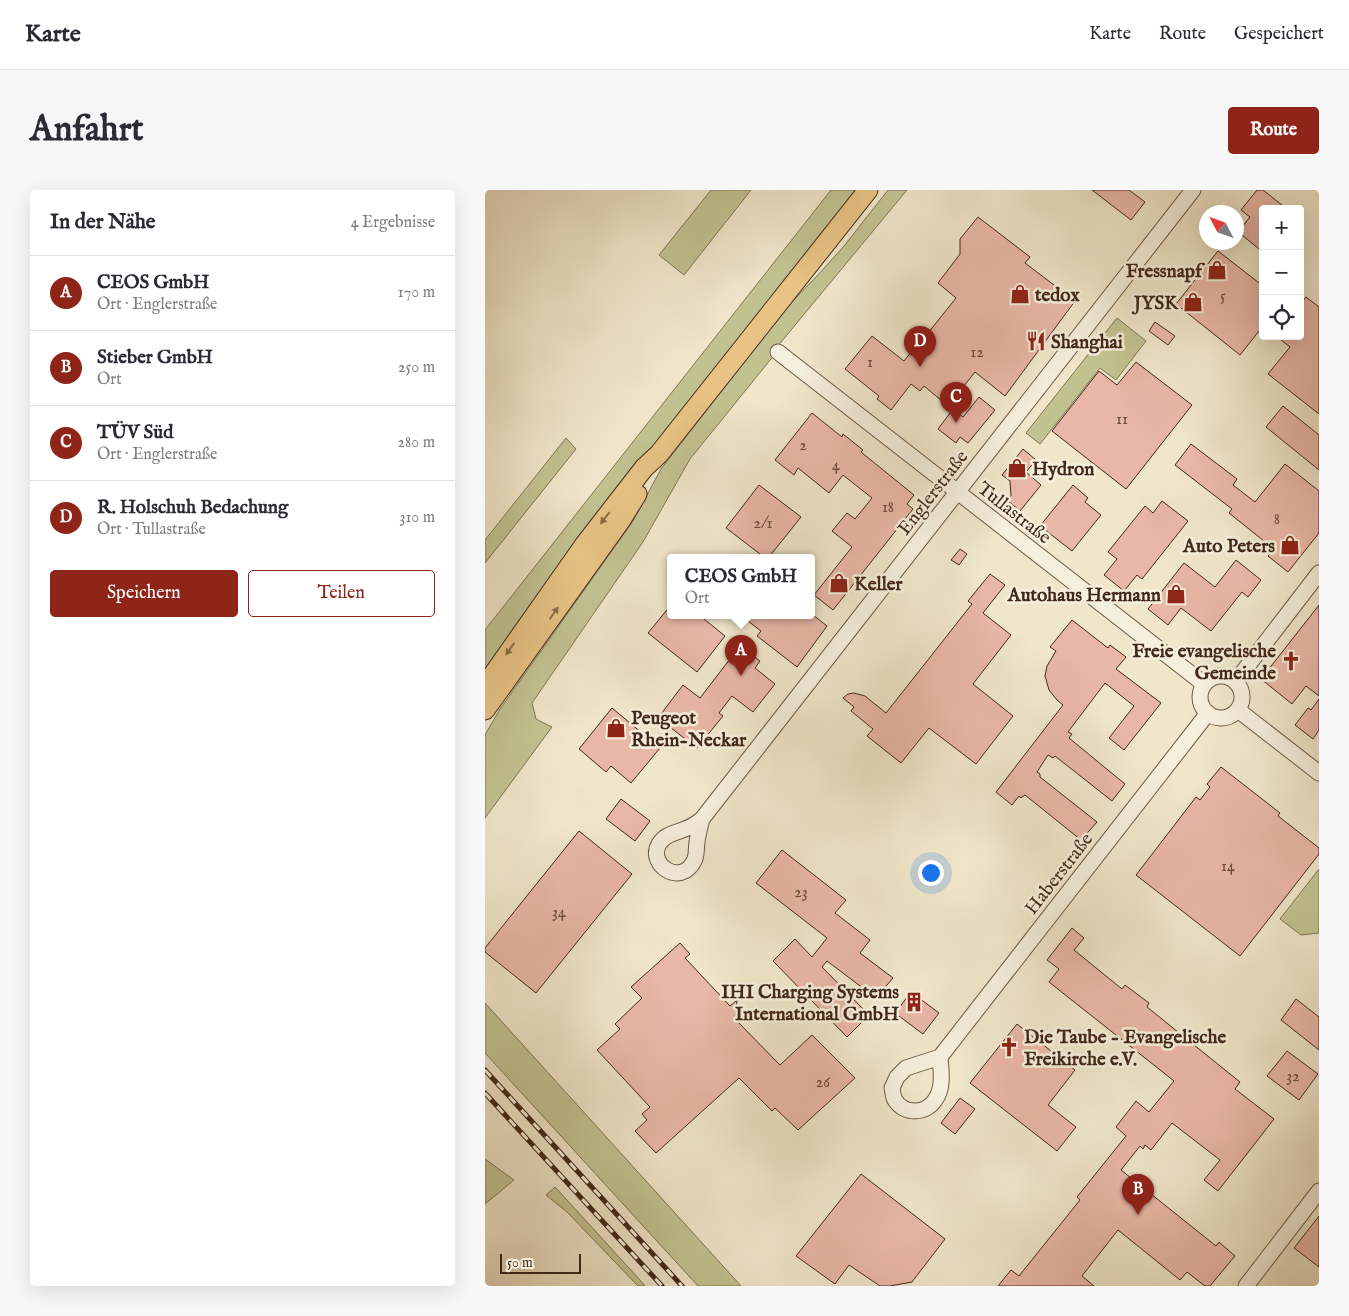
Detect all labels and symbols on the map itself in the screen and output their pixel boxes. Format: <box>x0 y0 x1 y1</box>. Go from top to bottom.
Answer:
north arrow <box>1199 205 1244 250</box>
shop icon: Fressnapf <box>1206 259 1228 281</box>
place label: Fressnapf <box>1126 260 1205 284</box>
shop icon: tedox <box>1009 283 1031 305</box>
place label: tedox <box>1034 284 1080 308</box>
house number: 5 <box>1220 287 1226 307</box>
shop icon: JYSK <box>1182 291 1204 313</box>
place label: JYSK <box>1131 292 1179 316</box>
pin: D <box>904 326 936 367</box>
restaurant icon: Shanghai <box>1025 330 1047 352</box>
place label: Shanghai <box>1051 331 1123 355</box>
house number: 12 <box>970 343 984 363</box>
house number: 1 <box>867 353 873 373</box>
pin: C <box>940 382 972 423</box>
house number: 11 <box>1116 410 1128 430</box>
house number: 2 <box>799 436 807 456</box>
street label: Englerstraße <box>893 446 974 541</box>
house number: 4 <box>832 456 840 476</box>
shop icon: Hydron <box>1006 457 1028 479</box>
place label: Hydron <box>1032 458 1094 482</box>
street label: Tullastraße <box>972 477 1056 550</box>
house number: 18 <box>882 498 894 518</box>
house number: 8 <box>1274 510 1280 530</box>
one-way arrow <box>600 511 611 524</box>
house number: 2/1 <box>754 514 773 534</box>
shop icon: Auto Peters <box>1279 534 1301 556</box>
place label: Auto Peters <box>1182 535 1275 559</box>
shop icon: Keller <box>828 572 850 594</box>
place label: Keller <box>854 573 903 597</box>
shop icon: Autohaus Hermann <box>1165 583 1187 605</box>
place label: Autohaus Hermann <box>1007 584 1161 608</box>
one-way arrow <box>549 607 559 620</box>
pin: A <box>725 635 757 676</box>
place label: Freie evangelische Gemeinde <box>1132 640 1276 686</box>
one-way arrow <box>505 643 515 656</box>
church icon: Freie evangelische Gemeinde <box>1280 650 1302 672</box>
place label: Peugeot Rhein-Neckar <box>631 707 747 753</box>
shop icon: Peugeot Rhein-Neckar <box>605 717 627 739</box>
street label: Haberstraße <box>1020 828 1099 920</box>
house number: 14 <box>1221 857 1235 877</box>
your location <box>918 860 944 886</box>
house number: 23 <box>794 883 808 903</box>
house number: 34 <box>552 903 566 923</box>
place label: IHI Charging Systems International GmbH <box>721 981 900 1027</box>
building icon: IHI Charging Systems International GmbH <box>903 991 925 1013</box>
place label: Die Taube - Evangelische Freikirche e.V. <box>1024 1026 1227 1072</box>
church icon: Die Taube - Evangelische Freikirche e.V. <box>998 1036 1020 1058</box>
house number: 32 <box>1286 1067 1300 1087</box>
house number: 26 <box>816 1073 830 1093</box>
pin: B <box>1122 1174 1154 1215</box>
scale bar <box>500 1251 581 1274</box>

